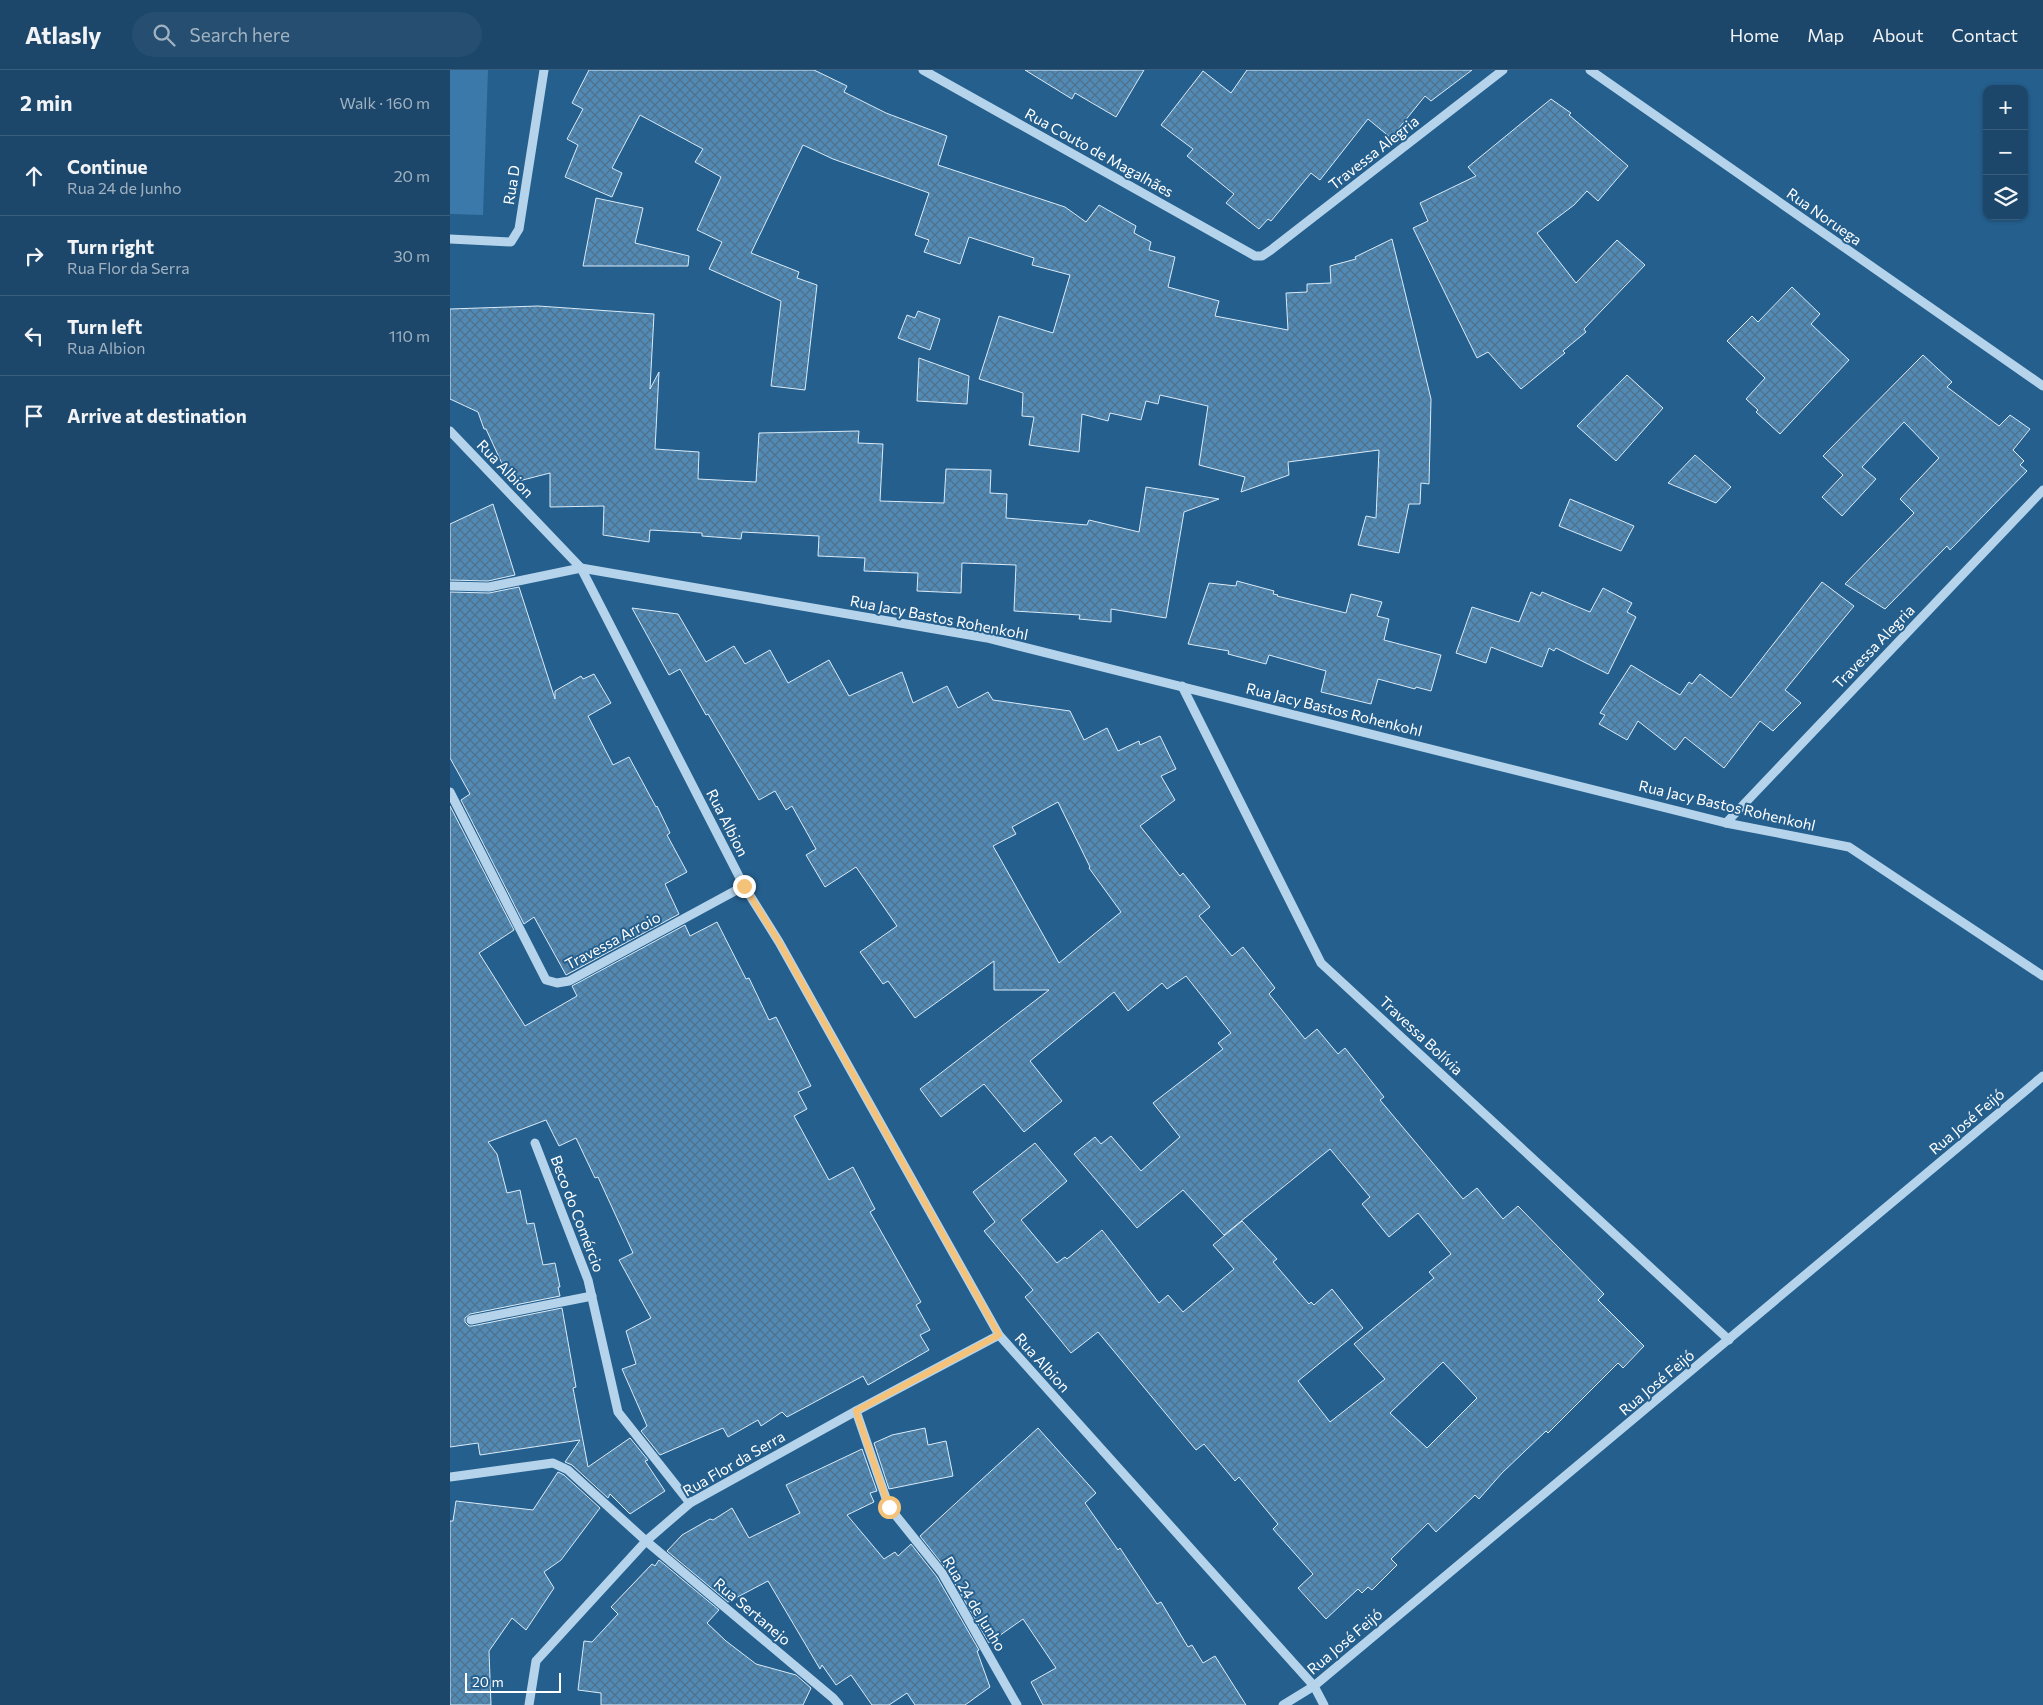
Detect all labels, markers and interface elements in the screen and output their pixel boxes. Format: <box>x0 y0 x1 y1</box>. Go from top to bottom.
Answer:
search box <box>132 12 482 57</box>
text: Atlasly <box>25 20 102 49</box>
icon: search <box>150 21 178 49</box>
text: Search here <box>190 23 290 46</box>
text: Home <box>1730 24 1779 46</box>
text: Map <box>1807 24 1844 46</box>
text: About <box>1872 24 1924 46</box>
text: Contact <box>1952 24 2018 46</box>
map controls <box>1983 85 2028 220</box>
button: + <box>1983 85 2028 130</box>
text: 2 min <box>20 90 72 115</box>
text: Walk · 160 m <box>340 93 430 112</box>
street label: Rua Couto de Magalhães <box>1022 104 1177 201</box>
street label: Travessa Alegria <box>1325 111 1422 193</box>
button: − <box>1983 130 2028 175</box>
text: Continue <box>67 155 147 178</box>
icon: ahead <box>20 162 48 190</box>
street label: Rua D <box>499 164 523 206</box>
text: 20 m <box>394 166 430 185</box>
button: layers <box>1983 175 2028 220</box>
text: Rua 24 de Junho <box>67 178 182 197</box>
street label: Rua Noruega <box>1784 184 1866 249</box>
text: Turn right <box>67 235 154 258</box>
icon: right <box>20 242 48 270</box>
text: 30 m <box>393 246 430 265</box>
text: Rua Flor da Serra <box>67 258 190 277</box>
text: Turn left <box>67 315 142 338</box>
icon: left <box>20 322 48 350</box>
text: 110 m <box>389 326 430 345</box>
text: Rua Albion <box>67 338 145 357</box>
icon: arrive <box>20 402 48 430</box>
text: Arrive at destination <box>67 404 247 427</box>
street label: Rua Albion <box>474 436 538 501</box>
street label: Rua Jacy Bastos Rohenkohl <box>849 591 1030 643</box>
street label: Travessa Alegria <box>1829 601 1918 692</box>
street label: Rua Jacy Bastos Rohenkohl <box>1244 678 1424 740</box>
street label: Rua Jacy Bastos Rohenkohl <box>1637 776 1817 834</box>
street label: Rua Albion <box>703 786 753 859</box>
route end <box>733 875 756 898</box>
street label: Travessa Arroio <box>562 907 663 973</box>
street label: Travessa Bolívia <box>1376 992 1467 1078</box>
street label: Rua José Feijó <box>1925 1085 2008 1158</box>
street label: Beco do Comércio <box>547 1153 608 1275</box>
street label: Rua Albion <box>1011 1329 1074 1396</box>
street label: Rua José Feijó <box>1615 1346 1698 1419</box>
street label: Rua Flor da Serra <box>679 1427 788 1500</box>
route start <box>878 1496 901 1519</box>
street label: Rua 24 de Junho <box>939 1553 1010 1654</box>
street label: Rua Sertanejo <box>710 1574 795 1649</box>
street label: Rua José Feijó <box>1303 1605 1386 1678</box>
scale bar <box>465 1670 561 1693</box>
text: 20 m <box>472 1673 504 1690</box>

